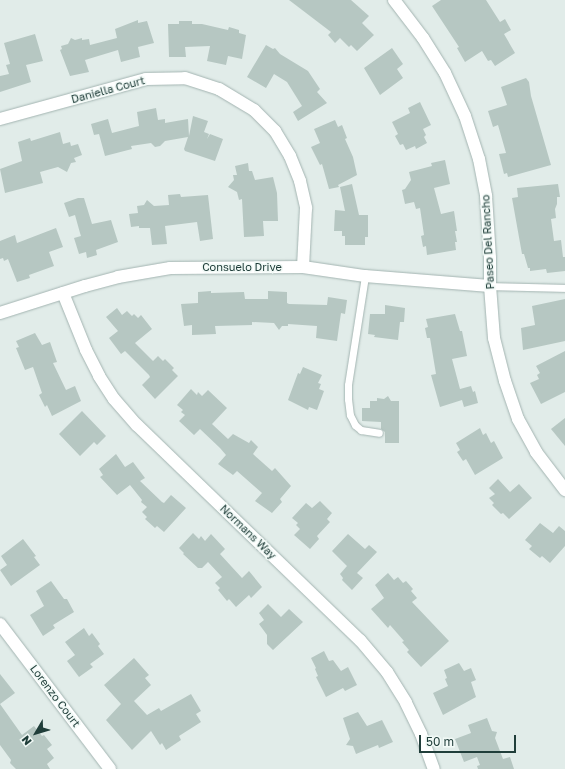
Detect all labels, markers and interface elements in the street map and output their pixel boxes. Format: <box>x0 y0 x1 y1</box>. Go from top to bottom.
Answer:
street label: Daniella Court <box>70 74 146 106</box>
street label: Paseo Del Rancho <box>479 194 497 290</box>
street label: Consuelo Drive <box>202 260 282 274</box>
street label: Normans Way <box>217 502 279 562</box>
street label: Lorenzo Court <box>27 662 83 730</box>
north arrow <box>16 713 56 753</box>
scale bar <box>421 727 518 753</box>
text: N <box>18 733 34 748</box>
text: 50 m <box>426 734 454 749</box>

